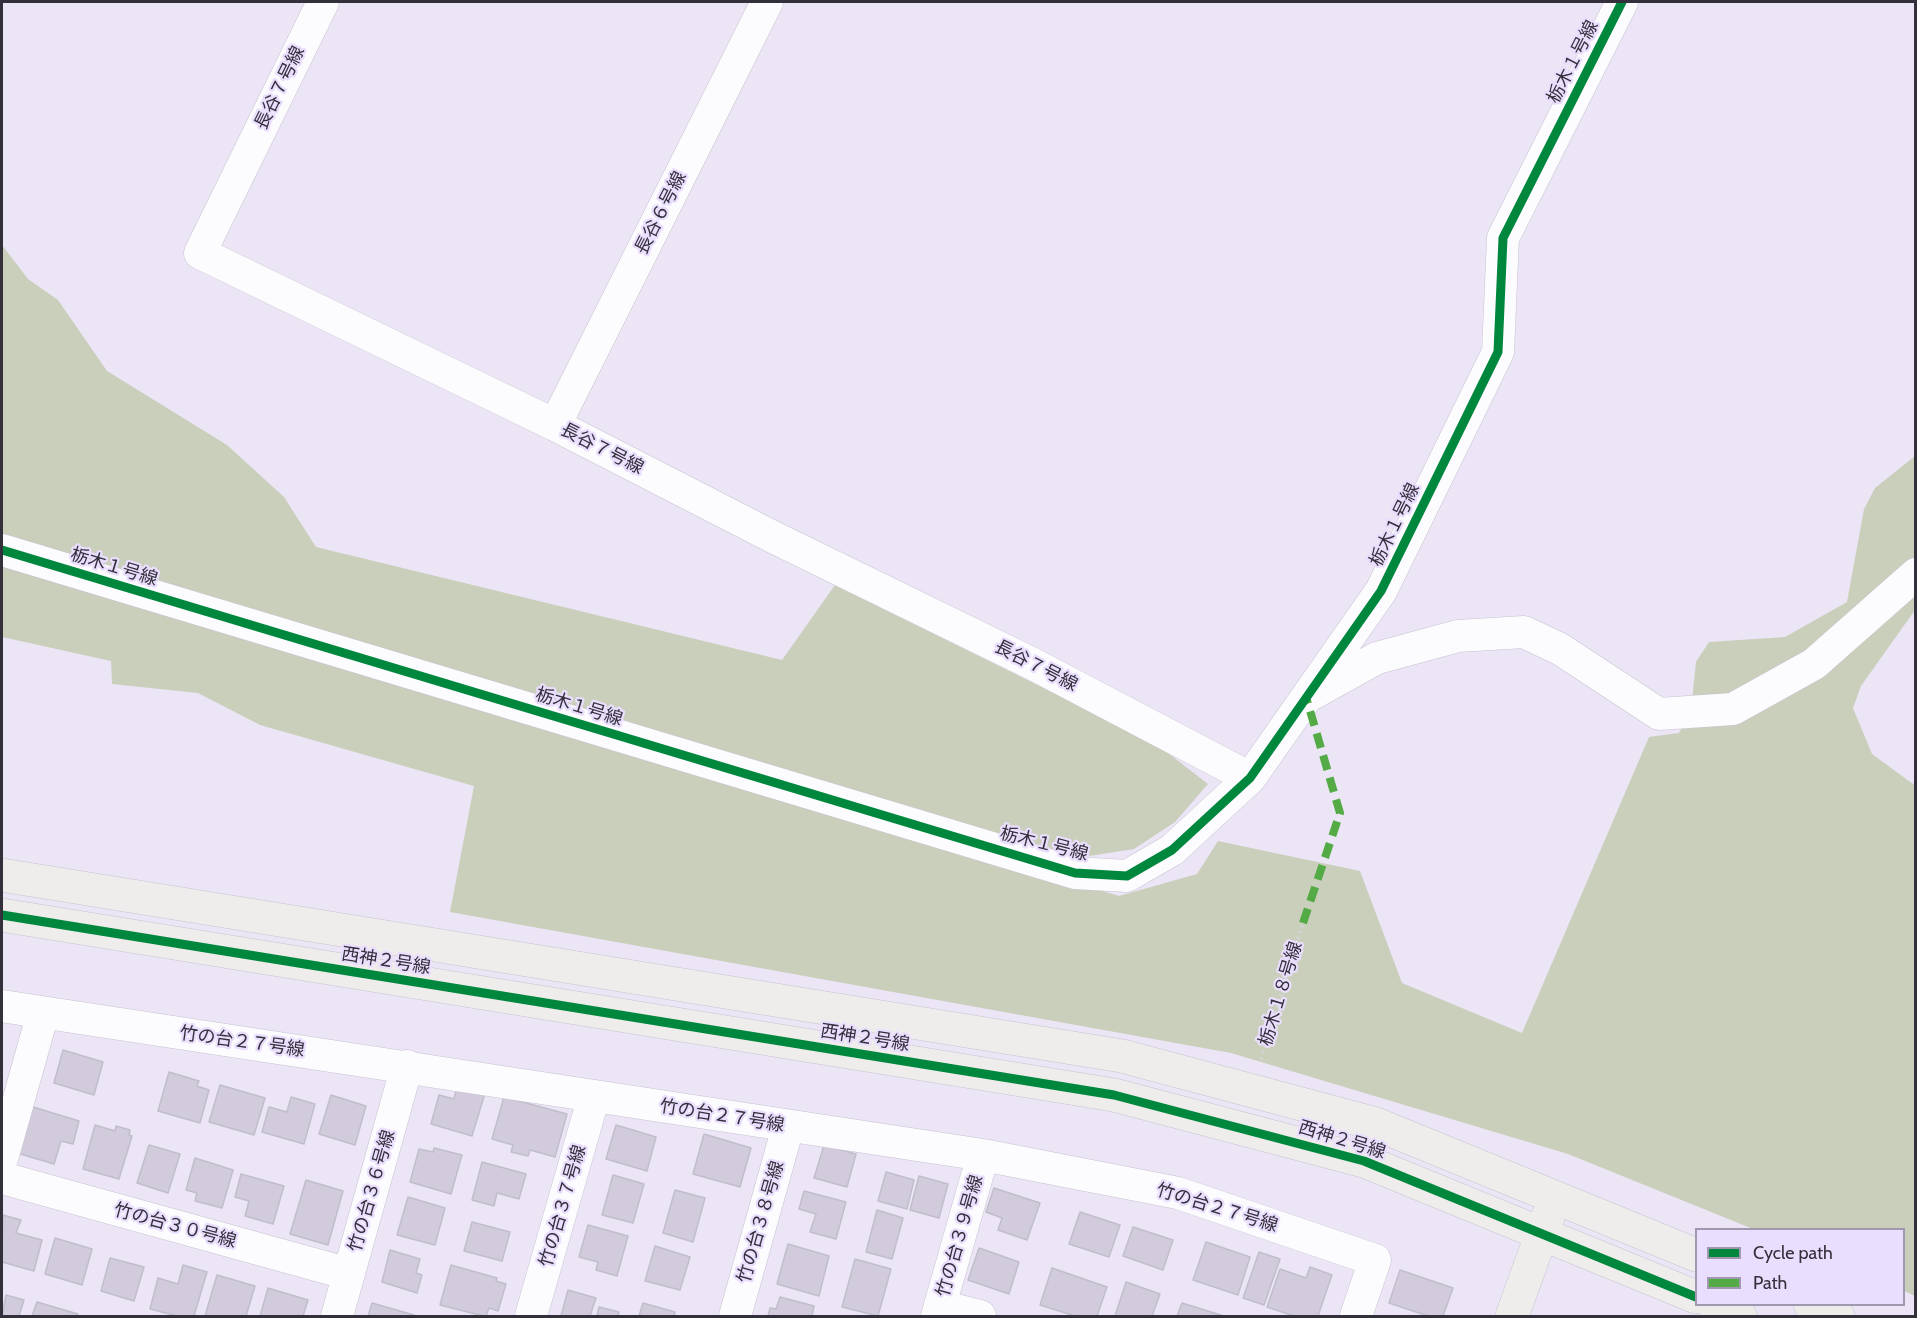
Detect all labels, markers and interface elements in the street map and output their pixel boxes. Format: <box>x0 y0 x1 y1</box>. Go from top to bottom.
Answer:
street label: 栃木１号線 <box>1543 17 1603 107</box>
street label: 長谷７号線 <box>251 43 309 133</box>
street label: 長谷６号線 <box>631 168 691 258</box>
street label: 長谷７号線 <box>557 419 647 479</box>
street label: 栃木１号線 <box>1366 480 1424 570</box>
street label: 栃木１号線 <box>68 544 160 590</box>
street label: 長谷７号線 <box>991 636 1081 696</box>
street label: 栃木１号線 <box>533 684 625 730</box>
street label: 栃木１号線 <box>998 823 1090 865</box>
street label: 栃木１８号線 <box>1255 939 1307 1049</box>
street label: 西神２号線 <box>340 943 432 979</box>
street label: 西神２号線 <box>819 1020 911 1056</box>
street label: 竹の台２７号線 <box>178 1023 306 1061</box>
street label: 竹の台２７号線 <box>658 1095 786 1137</box>
street label: 西神２号線 <box>1296 1117 1388 1163</box>
street label: 竹の台３６号線 <box>344 1127 400 1255</box>
street label: 竹の台３７号線 <box>535 1142 591 1270</box>
street label: 竹の台３８号線 <box>733 1158 789 1286</box>
street label: 竹の台３９号線 <box>932 1172 988 1300</box>
street label: 竹の台２７号線 <box>1154 1179 1280 1237</box>
street label: 竹の台３０号線 <box>111 1199 239 1253</box>
legend <box>1695 1228 1905 1306</box>
text: Cycle path <box>1753 1242 1833 1264</box>
text: Path <box>1753 1272 1787 1294</box>

